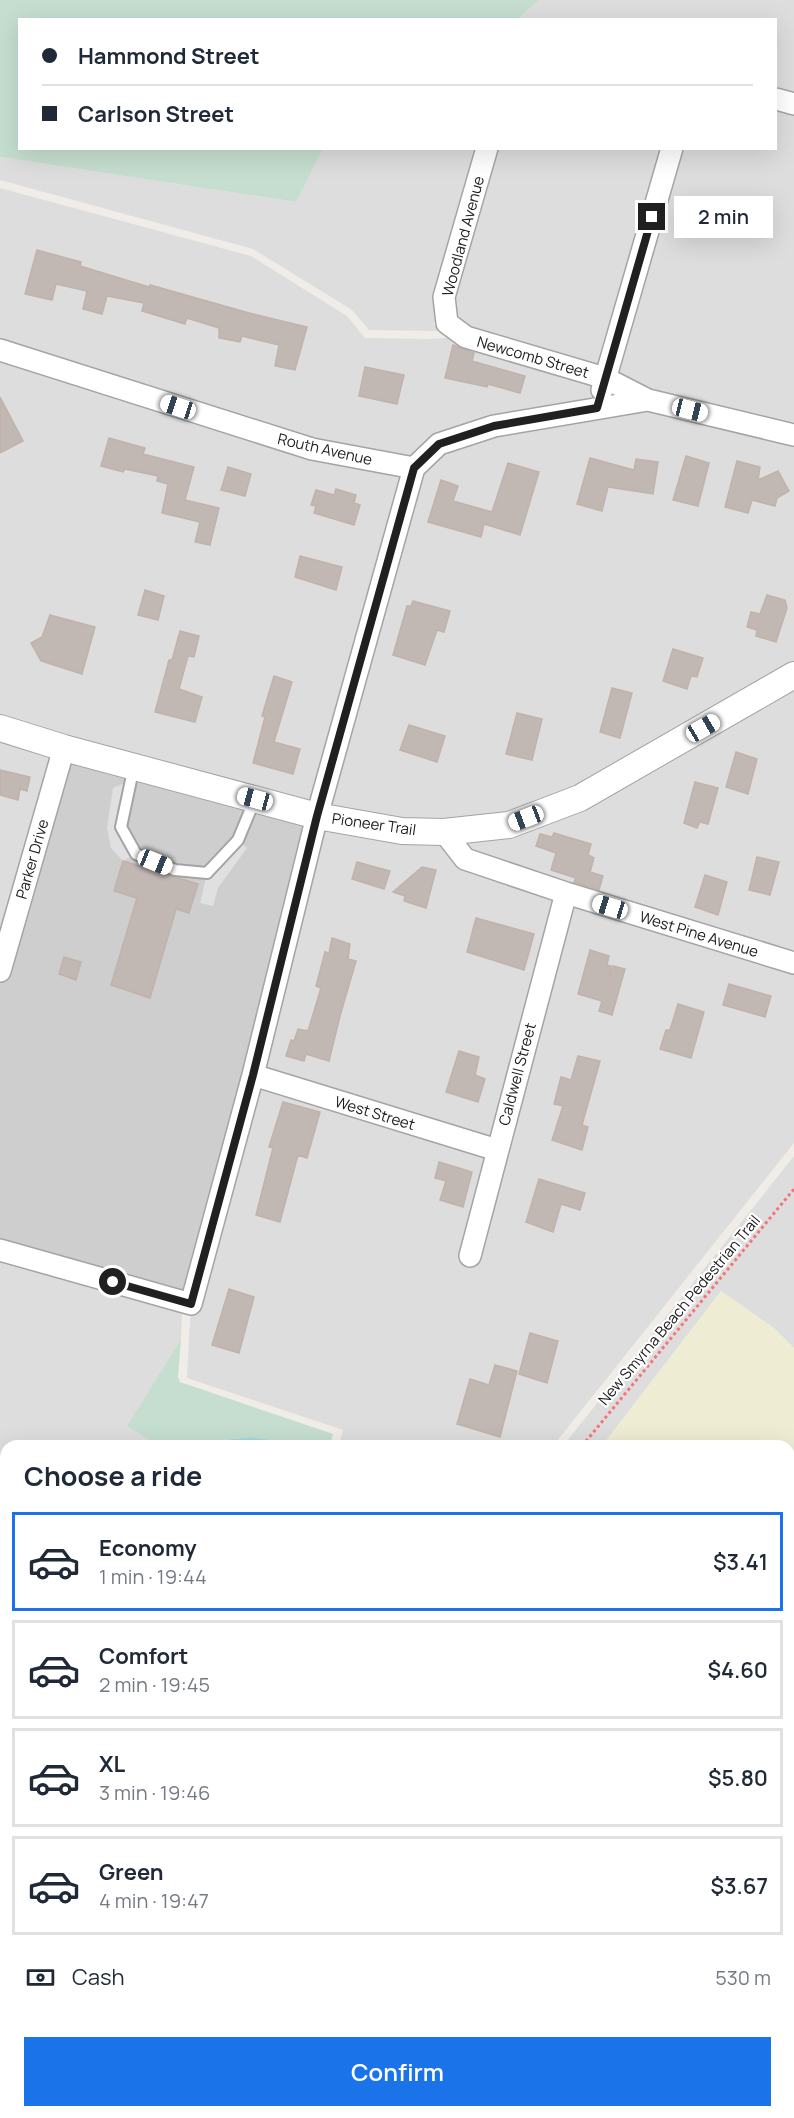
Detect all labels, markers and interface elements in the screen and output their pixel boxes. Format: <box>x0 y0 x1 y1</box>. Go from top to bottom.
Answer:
text: Hammond Street <box>78 41 260 71</box>
text: Carlson Street <box>78 99 234 129</box>
street label: Woodland Avenue <box>437 173 489 298</box>
callout: 2 min <box>673 196 772 238</box>
route end <box>638 203 665 230</box>
text: 2 min <box>698 203 749 230</box>
street label: Newcomb Street <box>475 331 591 383</box>
car <box>158 393 198 421</box>
car <box>670 397 710 423</box>
street label: Routh Avenue <box>276 428 375 470</box>
car <box>683 711 723 745</box>
car <box>235 786 275 812</box>
car <box>506 803 546 833</box>
street label: Pioneer Trail <box>331 808 417 840</box>
street label: Parker Drive <box>11 816 53 901</box>
car <box>135 847 175 877</box>
car <box>590 893 630 921</box>
street label: West Pine Avenue <box>637 906 761 962</box>
street label: Caldwell Street <box>493 1020 541 1128</box>
street label: West Street <box>332 1091 418 1135</box>
street label: New Smyrna Beach Pedestrian Trail <box>593 1211 765 1409</box>
route start <box>99 1268 126 1295</box>
text: Choose a ride <box>24 1457 202 1494</box>
text: Economy <box>99 1533 197 1563</box>
icon: car <box>27 1535 81 1589</box>
text: $3.41 <box>713 1547 768 1577</box>
text: 1 min · 19:44 <box>99 1563 207 1590</box>
text: Comfort <box>99 1641 188 1671</box>
icon: car <box>27 1643 81 1697</box>
text: $4.60 <box>708 1655 768 1685</box>
text: 2 min · 19:45 <box>99 1671 210 1698</box>
text: XL <box>99 1749 125 1779</box>
icon: car <box>27 1751 81 1805</box>
text: $5.80 <box>708 1763 768 1793</box>
text: 3 min · 19:46 <box>99 1779 211 1806</box>
text: Green <box>99 1857 164 1887</box>
icon: car <box>27 1859 81 1913</box>
text: $3.67 <box>710 1871 768 1901</box>
text: 4 min · 19:47 <box>99 1887 209 1914</box>
icon: cash <box>24 1961 57 1994</box>
text: Cash <box>72 1962 125 1992</box>
text: 530 m <box>715 1964 771 1991</box>
button: Confirm <box>24 2037 771 2106</box>

